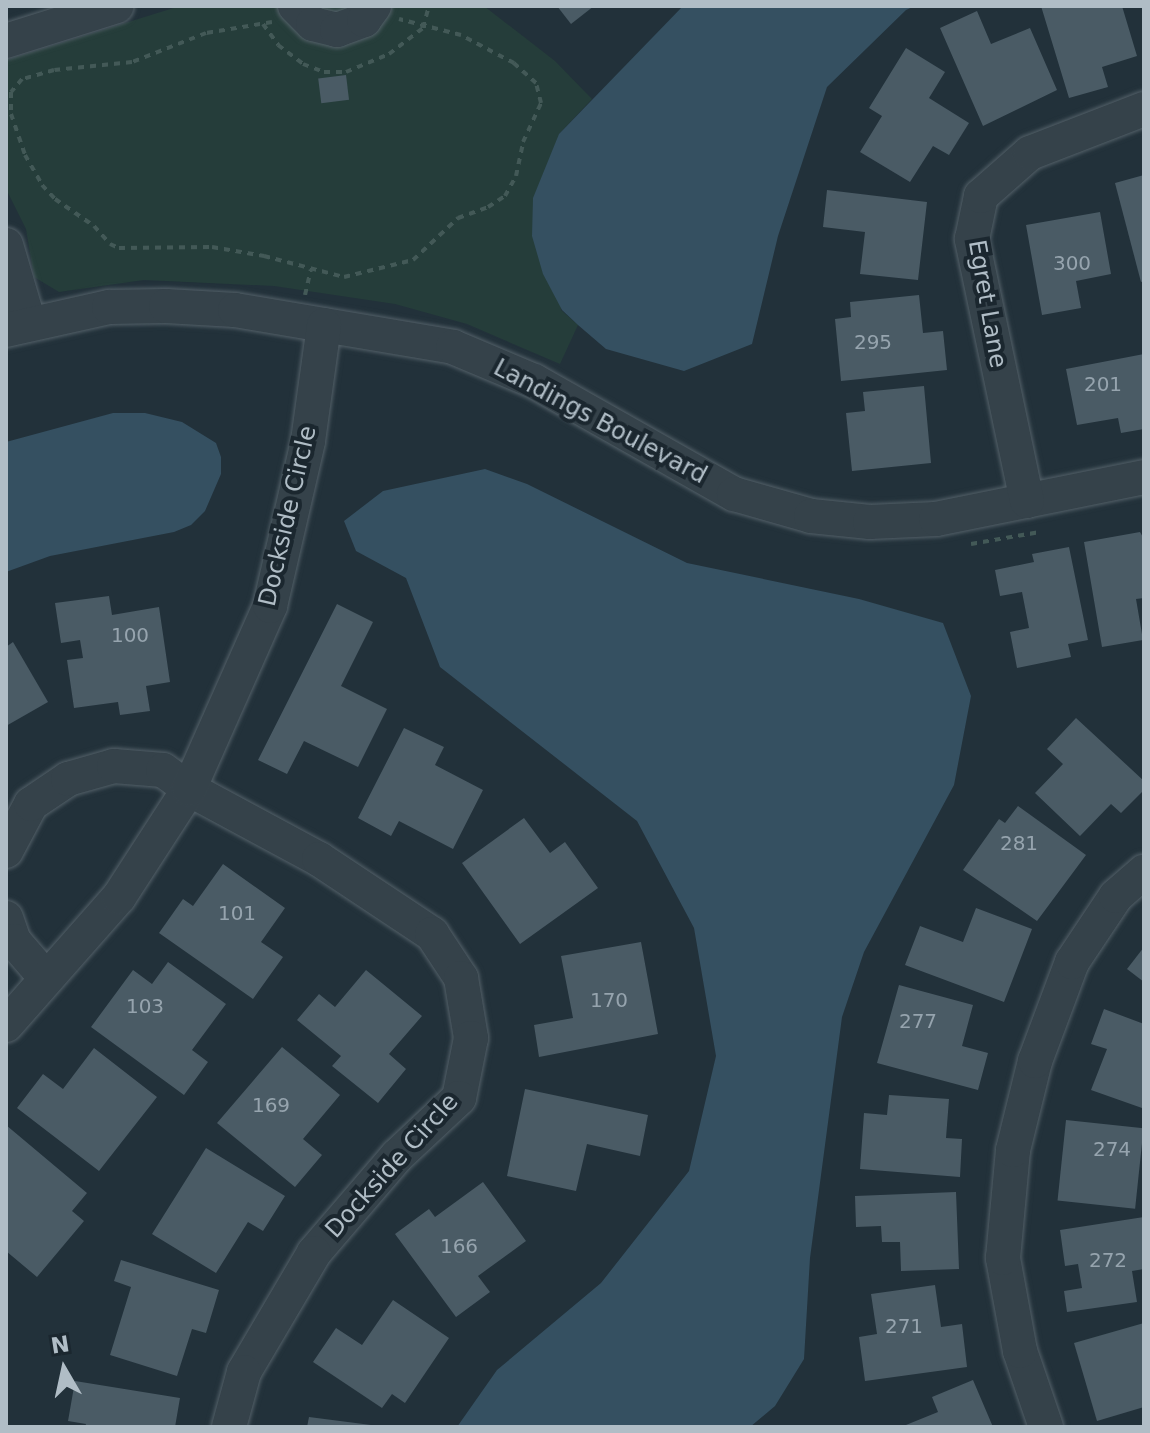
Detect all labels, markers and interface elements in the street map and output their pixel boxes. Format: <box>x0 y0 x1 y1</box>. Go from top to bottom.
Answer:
street label: Egret Lane <box>962 238 1012 370</box>
house number: 300 <box>1053 251 1091 275</box>
house number: 295 <box>854 330 892 354</box>
street label: Landings Boulevard <box>489 354 711 490</box>
house number: 201 <box>1084 372 1122 396</box>
street label: Dockside Circle <box>253 423 323 609</box>
house number: 100 <box>111 623 149 647</box>
house number: 281 <box>1000 831 1038 855</box>
house number: 101 <box>218 901 256 925</box>
house number: 170 <box>590 988 628 1012</box>
house number: 103 <box>126 994 164 1018</box>
house number: 277 <box>899 1009 937 1033</box>
street label: Dockside Circle <box>320 1088 464 1244</box>
house number: 169 <box>252 1093 290 1117</box>
house number: 274 <box>1093 1137 1131 1161</box>
house number: 166 <box>440 1234 478 1258</box>
house number: 272 <box>1089 1248 1127 1272</box>
house number: 271 <box>885 1314 923 1338</box>
north arrow <box>24 1329 104 1409</box>
text: N <box>49 1331 71 1359</box>

